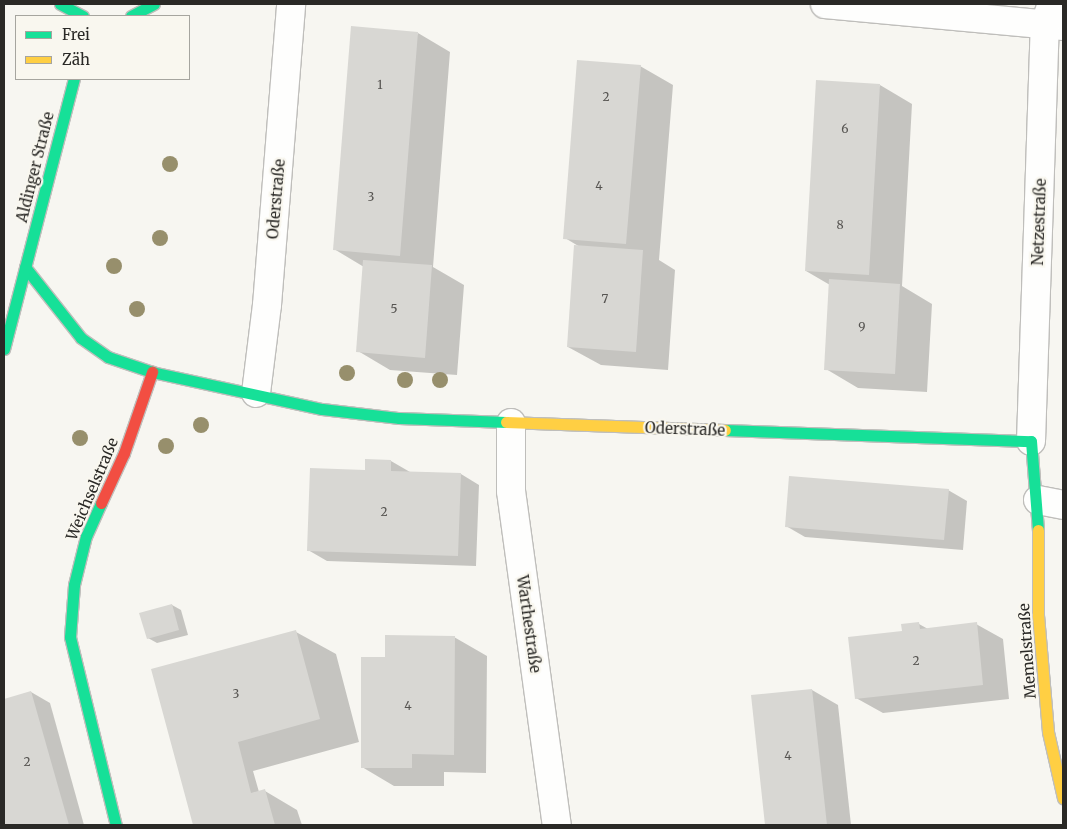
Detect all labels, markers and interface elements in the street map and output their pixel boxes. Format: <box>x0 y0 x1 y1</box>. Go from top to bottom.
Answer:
legend <box>15 15 190 80</box>
text: Frei <box>62 25 90 44</box>
text: Zäh <box>62 50 90 69</box>
house number: 1 <box>377 78 383 92</box>
house number: 2 <box>602 90 610 104</box>
street label: Aldinger Straße <box>13 110 57 224</box>
house number: 6 <box>841 122 849 136</box>
street label: Oderstraße <box>264 158 288 240</box>
street label: Netzestraße <box>1028 178 1050 266</box>
house number: 4 <box>595 179 603 193</box>
house number: 3 <box>368 190 374 204</box>
house number: 8 <box>836 218 844 232</box>
house number: 7 <box>602 292 608 306</box>
house number: 5 <box>390 302 398 316</box>
house number: 9 <box>858 320 866 334</box>
street label: Oderstraße <box>645 419 725 439</box>
street label: Weichselstraße <box>62 435 122 543</box>
house number: 2 <box>380 505 388 519</box>
street label: Warthestraße <box>513 574 545 674</box>
street label: Memelstraße <box>1015 603 1039 699</box>
house number: 2 <box>912 654 920 668</box>
house number: 3 <box>233 687 239 701</box>
house number: 4 <box>404 699 412 713</box>
house number: 4 <box>784 749 792 763</box>
house number: 2 <box>23 755 31 769</box>

